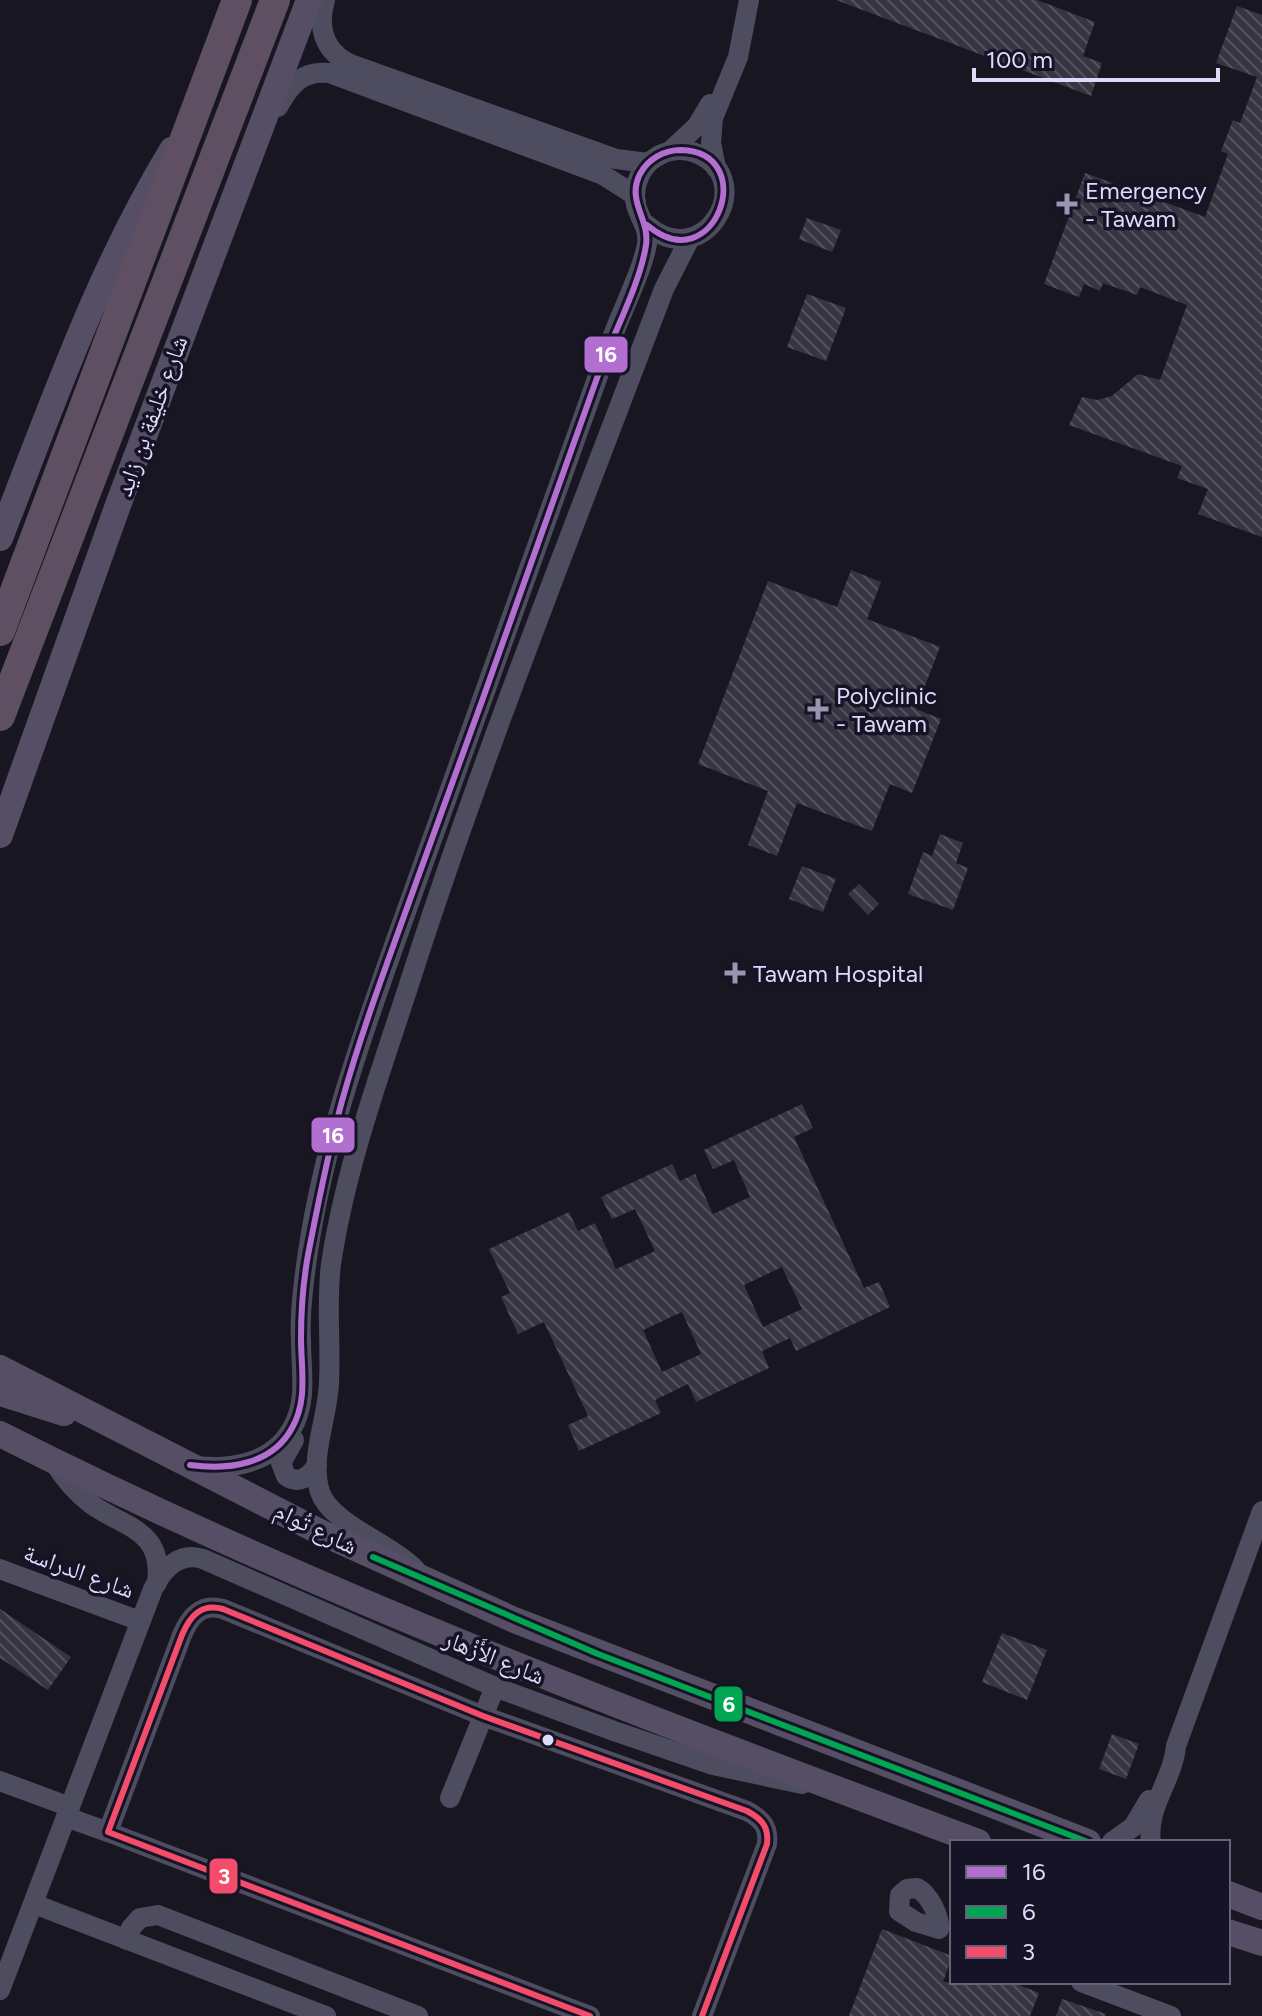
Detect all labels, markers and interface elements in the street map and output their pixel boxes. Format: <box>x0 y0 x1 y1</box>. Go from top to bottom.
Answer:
scale bar <box>974 32 1218 82</box>
text: 100 m <box>986 45 1053 74</box>
place label: Emergency - Tawam <box>1085 176 1207 233</box>
marker: Emergency - Tawam <box>1056 193 1078 215</box>
street label: شارع خليفة بن زايد <box>109 332 194 500</box>
line badge: 16 <box>583 335 629 374</box>
text: 16 <box>595 341 617 368</box>
place label: Polyclinic - Tawam <box>836 681 937 738</box>
marker: Polyclinic - Tawam <box>807 698 829 720</box>
place label: Tawam Hospital <box>753 959 923 988</box>
marker: Tawam Hospital <box>724 962 746 984</box>
line badge: 16 <box>310 1116 356 1154</box>
text: 16 <box>322 1122 344 1149</box>
street label: شارع تُوام <box>269 1496 362 1562</box>
street label: شارع الدراسة <box>20 1538 138 1605</box>
street label: شارع الأَزْهار <box>438 1623 549 1691</box>
line badge: 6 <box>713 1685 744 1723</box>
text: 6 <box>723 1691 736 1718</box>
unlabelled marker <box>540 1732 556 1748</box>
legend <box>950 1840 1230 1984</box>
line badge: 3 <box>208 1857 239 1895</box>
text: 16 <box>1022 1857 1046 1886</box>
text: 3 <box>218 1863 230 1890</box>
text: 6 <box>1022 1897 1036 1926</box>
text: 3 <box>1022 1937 1035 1966</box>

